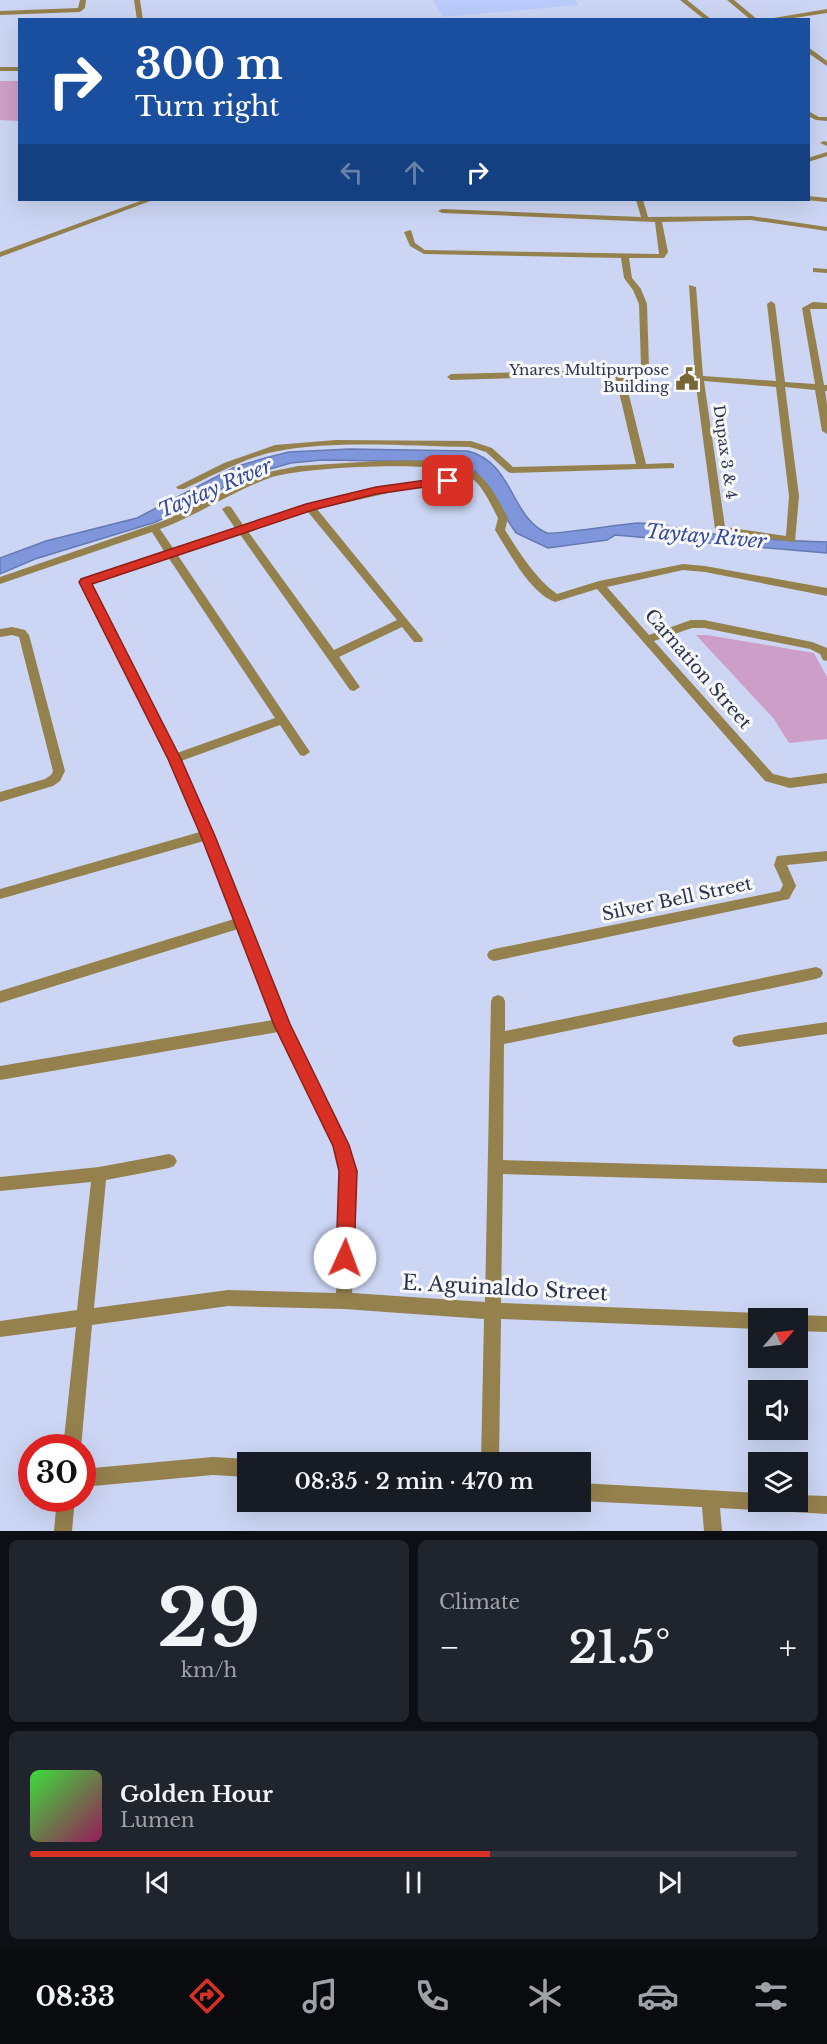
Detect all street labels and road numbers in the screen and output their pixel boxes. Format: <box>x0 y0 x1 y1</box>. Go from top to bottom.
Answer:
street label: Dupax 3 & 4 <box>709 404 742 500</box>
street label: Carnation Street <box>640 605 756 734</box>
street label: Silver Bell Street <box>600 872 754 926</box>
street label: E. Aguinaldo Street <box>401 1270 609 1306</box>

